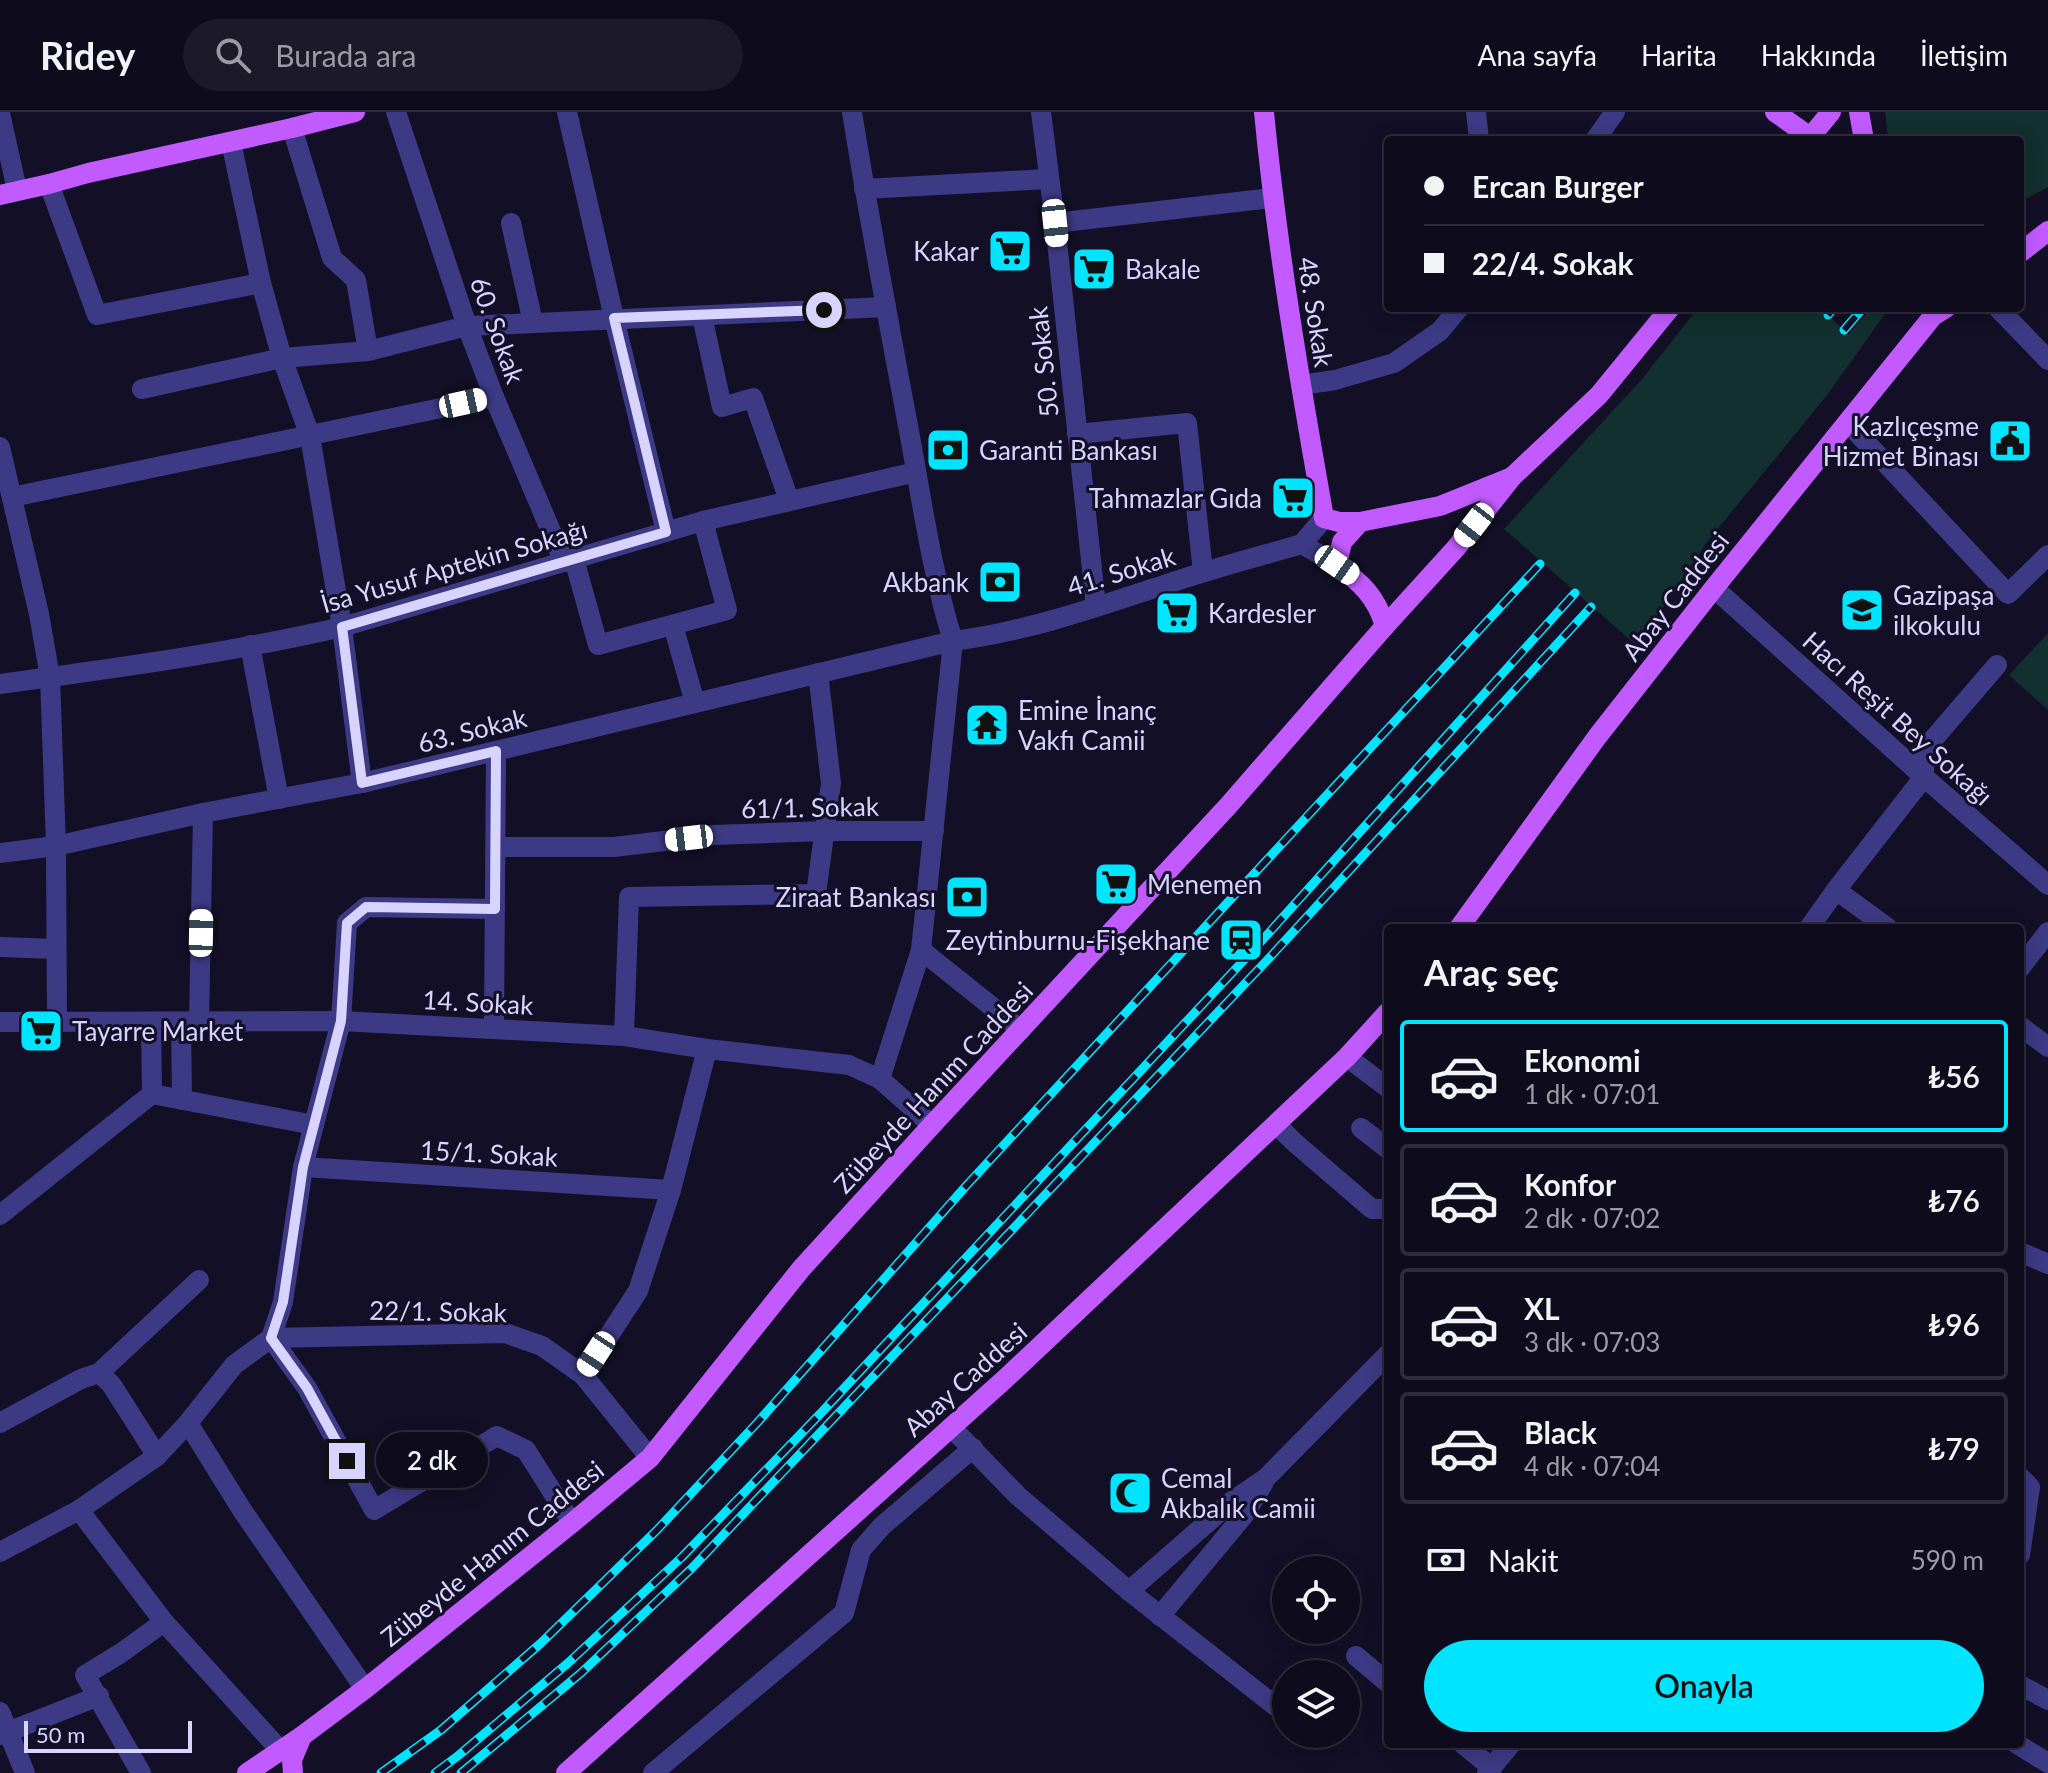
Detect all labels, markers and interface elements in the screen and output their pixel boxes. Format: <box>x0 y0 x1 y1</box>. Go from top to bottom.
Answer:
search box <box>183 19 743 91</box>
text: Ridey <box>40 32 135 78</box>
icon: search <box>211 33 255 77</box>
text: Burada ara <box>275 37 416 73</box>
text: Ana sayfa <box>1478 38 1597 72</box>
text: Harita <box>1641 38 1717 72</box>
text: Hakkında <box>1761 38 1876 72</box>
text: İletişim <box>1920 38 2008 72</box>
text: Ercan Burger <box>1472 168 1644 204</box>
car <box>1041 198 1069 248</box>
supermarket icon: Kakar <box>986 227 1034 275</box>
place label: Kakar <box>913 235 980 267</box>
supermarket icon: Bakale <box>1070 245 1118 293</box>
text: 22/4. Sokak <box>1472 245 1634 281</box>
place label: Bakale <box>1125 253 1201 285</box>
street label: 48. Sokak <box>1292 255 1341 370</box>
street label: 60. Sokak <box>464 272 532 388</box>
route start <box>806 292 842 328</box>
street label: 50. Sokak <box>1021 304 1065 419</box>
car <box>437 386 489 420</box>
place label: Kazlıçeşme Hizmet Binası <box>1823 410 1979 472</box>
public building icon: Kazlıçeşme Hizmet Binası <box>1986 417 2034 465</box>
bank icon: Garanti Bankası <box>924 426 972 474</box>
place label: Garanti Bankası <box>979 434 1158 466</box>
supermarket icon: Tahmazlar Gıda <box>1269 474 1317 522</box>
place label: Tahmazlar Gıda <box>1089 482 1262 514</box>
car <box>1450 499 1498 551</box>
street label: İsa Yusuf Aptekin Sokağı <box>317 513 591 619</box>
street label: Abay Caddesi <box>1615 525 1735 667</box>
street label: 41. Sokak <box>1063 539 1180 603</box>
car <box>1310 541 1364 589</box>
bank icon: Akbank <box>976 558 1024 606</box>
place label: Akbank <box>883 566 970 598</box>
place label: Gazipaşa ilkokulu <box>1893 579 1995 641</box>
school or university icon: Gazipaşa ilkokulu <box>1838 586 1886 634</box>
supermarket icon: Kardesler <box>1153 589 1201 637</box>
place label: Kardesler <box>1208 597 1316 629</box>
street label: Hacı Reşit Bey Sokağı <box>1796 624 2000 812</box>
place label: Emine İnanç Vakfı Camii <box>1018 694 1157 756</box>
street label: 63. Sokak <box>414 701 531 759</box>
temple icon: Emine İnanç Vakfı Camii <box>963 701 1011 749</box>
street label: 61/1. Sokak <box>741 790 880 824</box>
car <box>664 823 714 853</box>
supermarket icon: Menemen <box>1092 860 1140 908</box>
place label: Menemen <box>1147 868 1262 900</box>
bank icon: Ziraat Bankası <box>943 873 991 921</box>
place label: Ziraat Bankası <box>776 881 936 913</box>
car <box>189 909 213 957</box>
station icon: Zeytinburnu-Fişekhane <box>1217 916 1265 964</box>
place label: Zeytinburnu-Fişekhane <box>946 924 1210 956</box>
text: Araç seç <box>1424 950 1559 994</box>
street label: Zübeyde Hanım Caddesi <box>827 975 1039 1199</box>
street label: 14. Sokak <box>422 983 535 1021</box>
supermarket icon: Tayarre Market <box>17 1007 65 1055</box>
place label: Tayarre Market <box>72 1015 244 1047</box>
icon: car <box>1428 1040 1500 1112</box>
text: Ekonomi <box>1524 1042 1641 1078</box>
text: ₺56 <box>1928 1058 1980 1094</box>
text: 1 dk · 07:01 <box>1524 1078 1660 1110</box>
street label: 15/1. Sokak <box>419 1133 559 1173</box>
icon: car <box>1428 1164 1500 1236</box>
text: Konfor <box>1524 1166 1616 1202</box>
text: ₺76 <box>1928 1182 1980 1218</box>
text: 2 dk · 07:02 <box>1524 1202 1660 1234</box>
icon: car <box>1428 1288 1500 1360</box>
text: XL <box>1524 1290 1560 1326</box>
street label: 22/1. Sokak <box>369 1294 508 1328</box>
text: ₺96 <box>1928 1306 1980 1342</box>
street label: Abay Caddesi <box>897 1315 1033 1443</box>
text: 3 dk · 07:03 <box>1524 1326 1660 1358</box>
car <box>573 1327 619 1381</box>
icon: car <box>1428 1412 1500 1484</box>
text: Black <box>1524 1414 1597 1450</box>
text: ₺79 <box>1928 1430 1980 1466</box>
callout: 2 dk <box>375 1433 487 1489</box>
route end <box>329 1443 365 1479</box>
text: 2 dk <box>407 1444 457 1476</box>
text: 4 dk · 07:04 <box>1524 1450 1660 1482</box>
street label: Zübeyde Hanım Caddesi <box>374 1453 610 1653</box>
place label: Cemal Akbalık Camii <box>1161 1462 1316 1524</box>
mosque icon: Cemal Akbalık Camii <box>1106 1469 1154 1517</box>
icon: cash <box>1424 1538 1468 1582</box>
text: Nakit <box>1488 1542 1559 1578</box>
text: 590 m <box>1911 1544 1984 1576</box>
map controls <box>1272 1556 1360 1748</box>
button: locate <box>1272 1556 1360 1644</box>
button: Onayla <box>1424 1640 1984 1732</box>
button: layers <box>1272 1660 1360 1748</box>
scale bar <box>24 1717 192 1753</box>
text: 50 m <box>36 1721 85 1748</box>

